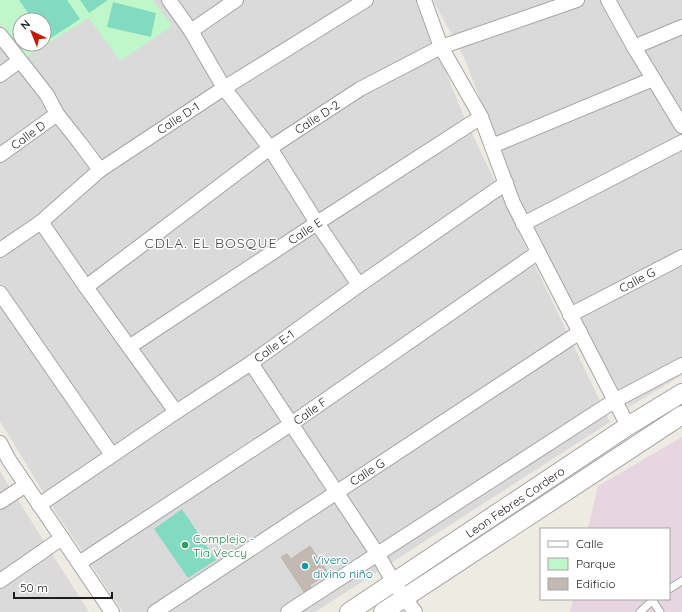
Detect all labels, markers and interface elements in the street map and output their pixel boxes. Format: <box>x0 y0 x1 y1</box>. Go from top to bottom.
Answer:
north arrow <box>12 12 52 52</box>
text: N <box>17 17 33 33</box>
street label: Calle D-2 <box>292 97 343 137</box>
street label: Calle D-1 <box>154 99 202 137</box>
street label: Calle D <box>8 117 49 153</box>
street label: Calle E <box>285 214 325 247</box>
district label: CDLA. EL BOSQUE <box>145 234 277 252</box>
street label: Calle G <box>616 264 658 296</box>
street label: Calle E-1 <box>251 326 297 366</box>
street label: Calle F <box>290 394 330 428</box>
street label: Calle G <box>347 455 387 489</box>
street label: Leon Febres Cordero <box>463 463 567 541</box>
legend <box>540 528 670 600</box>
place label: Complejo - Tia Veccy <box>193 531 254 560</box>
text: Calle <box>576 536 604 551</box>
marker: Complejo - Tia Veccy <box>180 540 190 550</box>
place label: Vivero divino niño <box>313 552 373 581</box>
text: Parque <box>576 556 616 571</box>
marker: Vivero divino niño <box>300 561 310 571</box>
scale bar <box>14 574 112 600</box>
text: Edificio <box>576 576 616 591</box>
text: 50 m <box>20 580 48 595</box>

